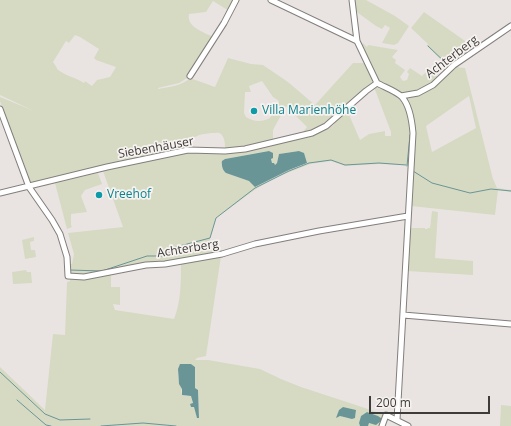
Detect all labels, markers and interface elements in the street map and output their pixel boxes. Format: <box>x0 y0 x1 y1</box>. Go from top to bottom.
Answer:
street label: Achterberg <box>423 33 481 81</box>
place label: Villa Marienhöhe <box>262 104 356 118</box>
marker: Villa Marienhöhe <box>249 106 259 116</box>
street label: Siebenhäuser <box>117 134 195 162</box>
place label: Vreehof <box>107 188 151 202</box>
marker: Vreehof <box>94 190 104 200</box>
street label: Achterberg <box>156 237 220 261</box>
scale bar <box>371 388 492 414</box>
text: 200 m <box>376 394 411 411</box>

